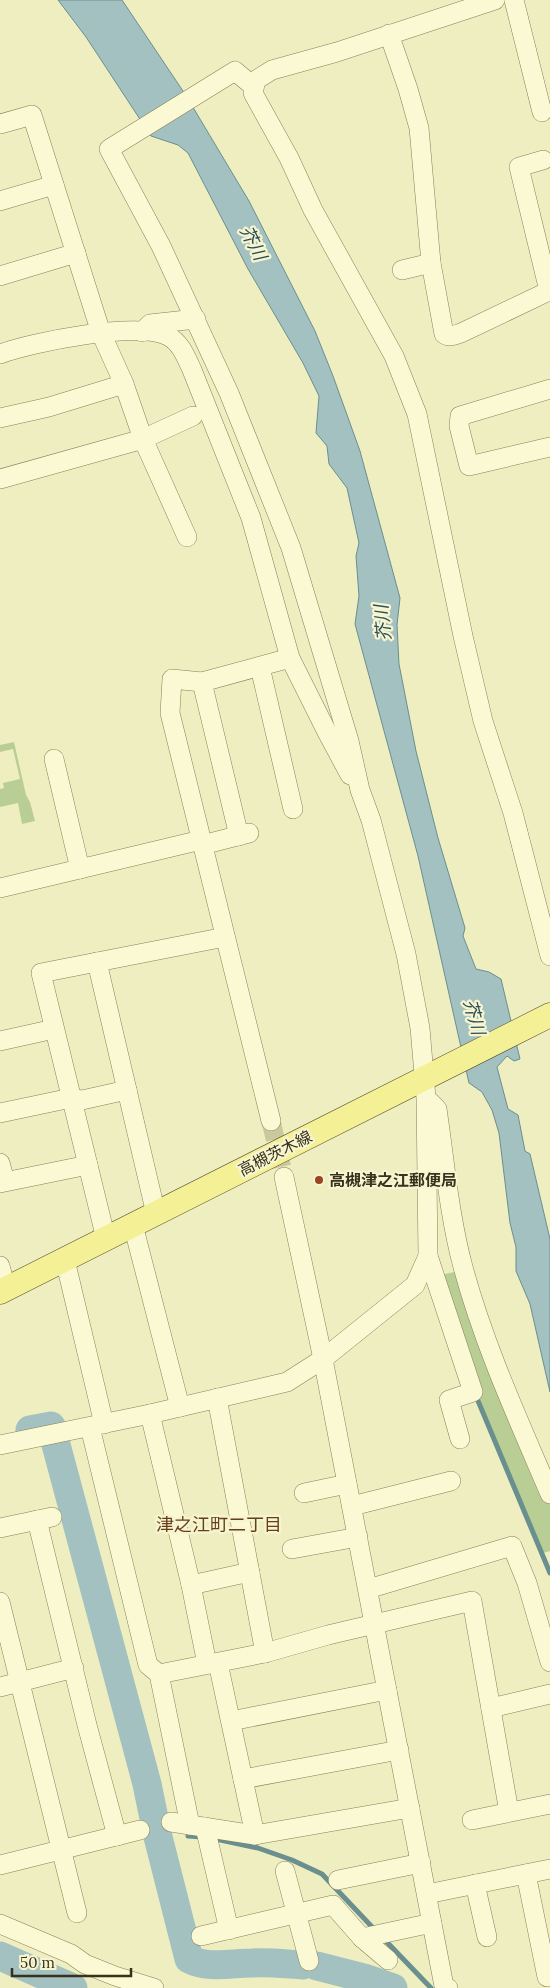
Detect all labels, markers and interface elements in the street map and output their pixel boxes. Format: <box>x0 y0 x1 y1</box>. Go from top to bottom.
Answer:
water label: 芥川 <box>235 222 273 266</box>
water label: 芥川 <box>369 602 396 642</box>
water label: 芥川 <box>459 997 491 1039</box>
street label: 高槻茨木線 <box>235 1126 315 1180</box>
place label: 高槻津之江郵便局 <box>329 1170 457 1190</box>
marker: 高槻津之江郵便局 <box>313 1174 325 1186</box>
district label: 津之江町二丁目 <box>156 1513 282 1536</box>
scale bar <box>12 1946 131 1978</box>
text: 50 m <box>20 1953 55 1972</box>

